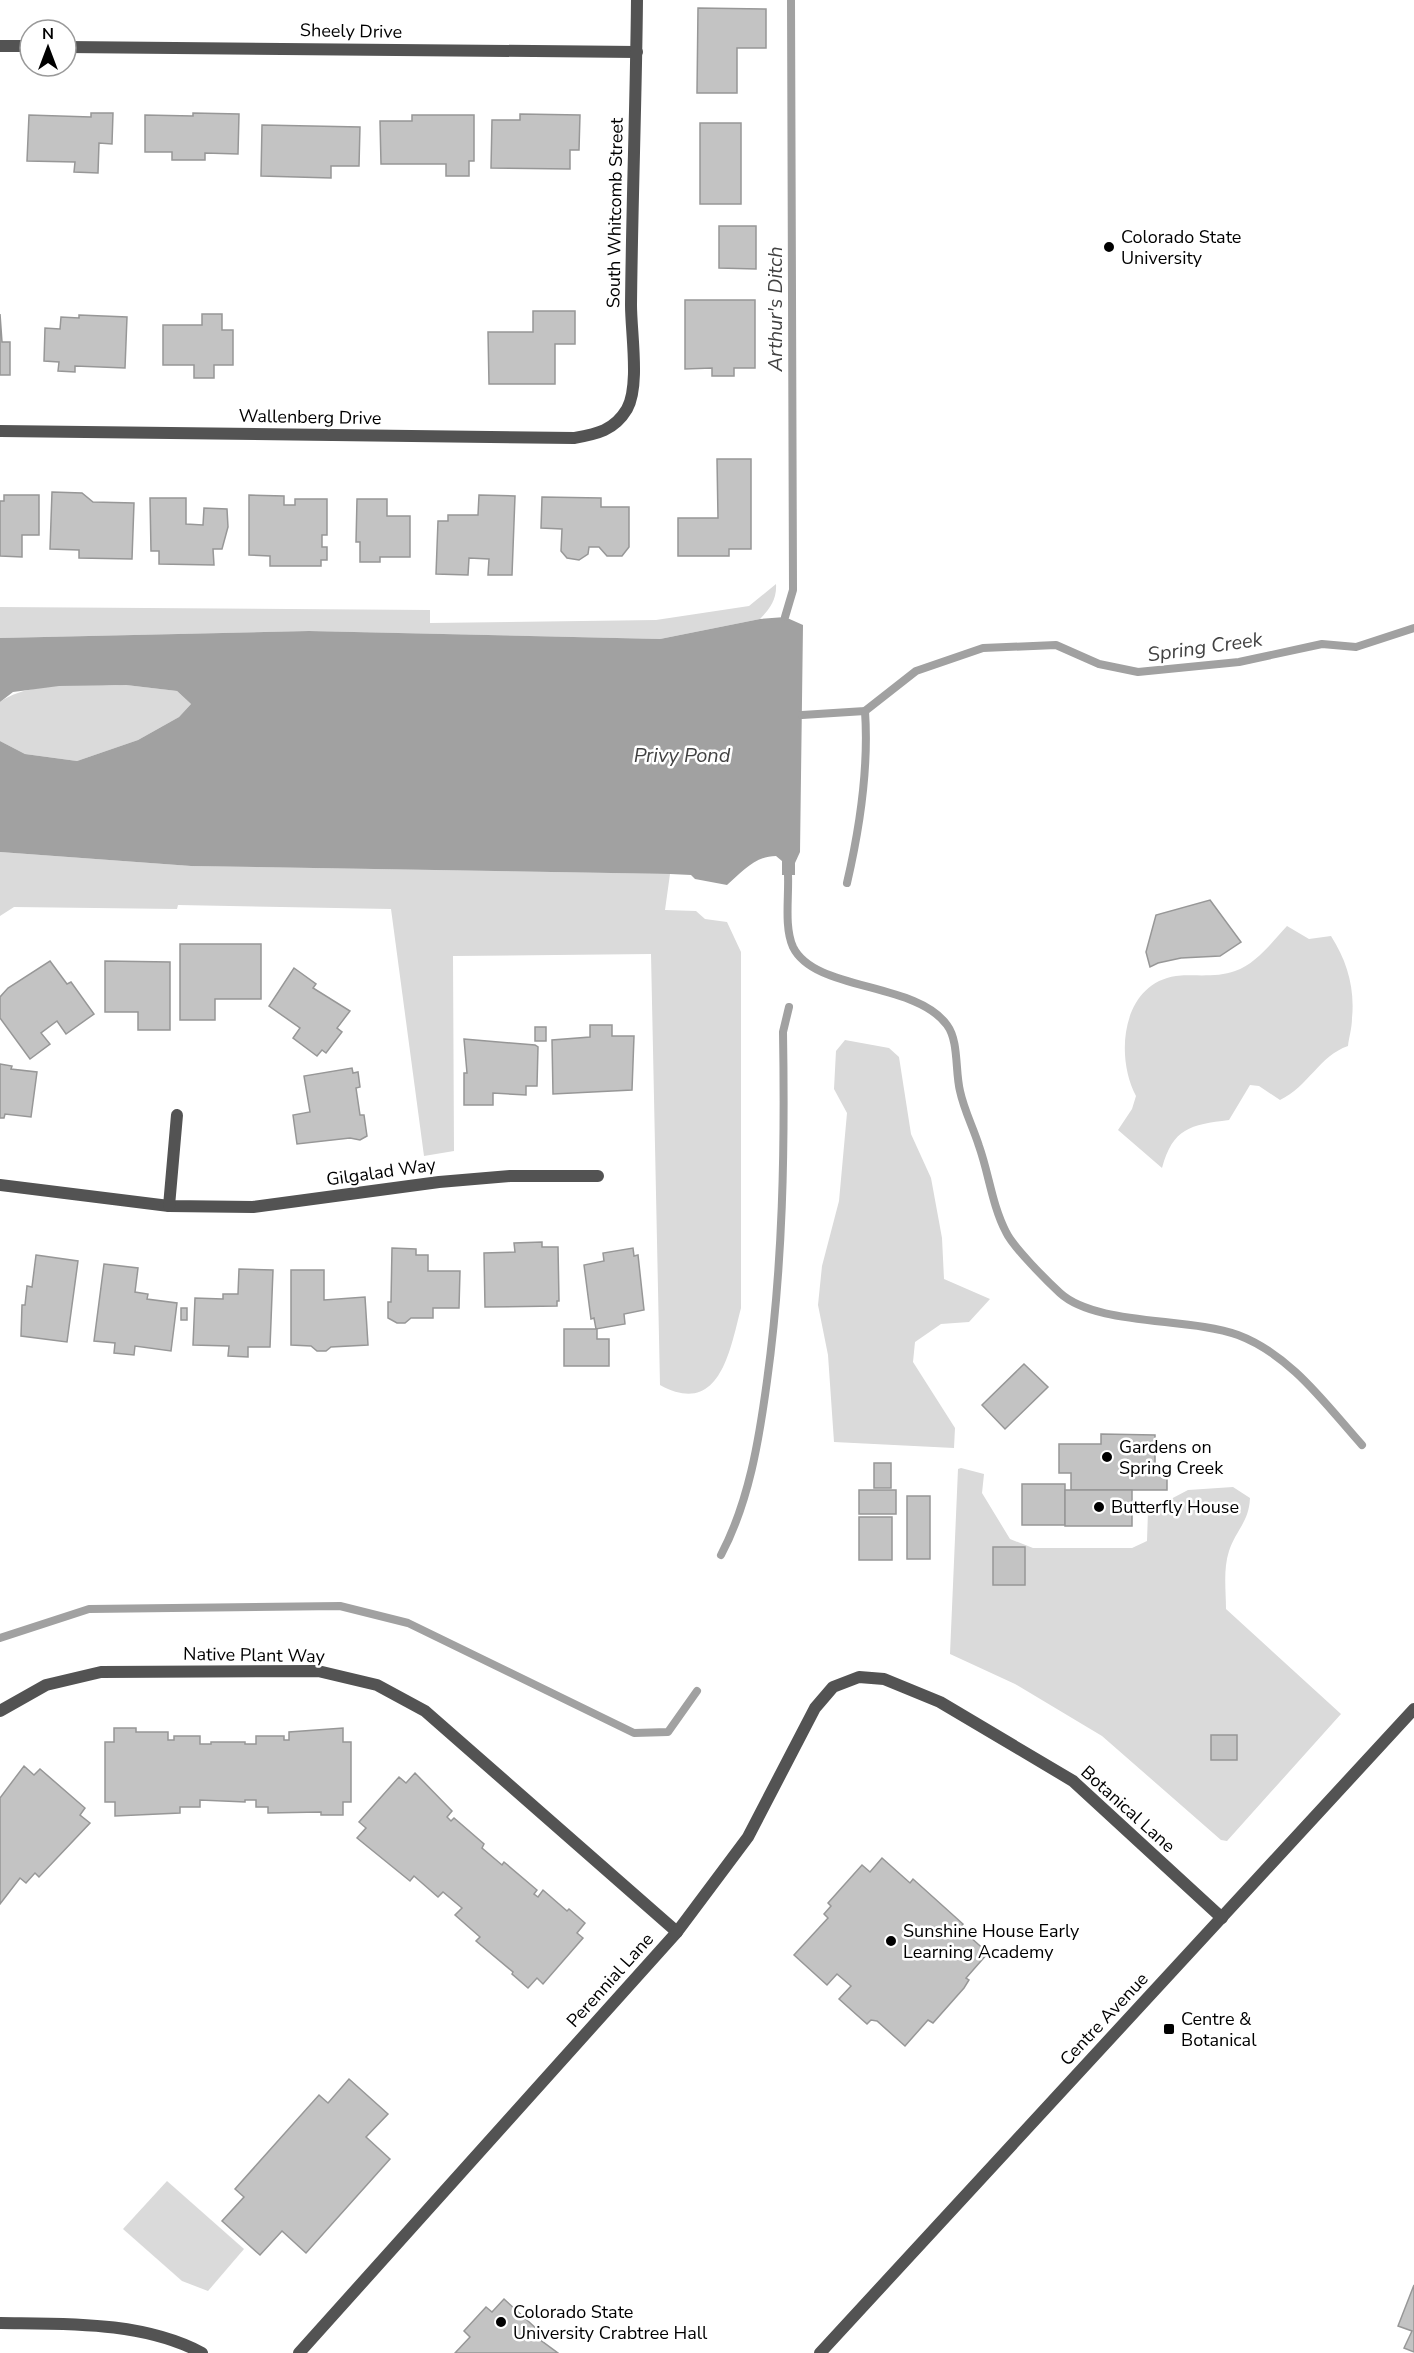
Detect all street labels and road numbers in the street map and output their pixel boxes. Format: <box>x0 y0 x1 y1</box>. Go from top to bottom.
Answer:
street label: Sheely Drive <box>300 18 402 44</box>
street label: South Whitcomb Street <box>601 117 629 308</box>
street label: Wallenberg Drive <box>238 404 382 430</box>
street label: Gilgalad Way <box>325 1152 438 1192</box>
street label: Native Plant Way <box>183 1642 326 1668</box>
street label: Botanical Lane <box>1076 1760 1180 1858</box>
street label: Perennial Lane <box>561 1927 659 2033</box>
street label: Centre Avenue <box>1055 1967 1153 2071</box>

